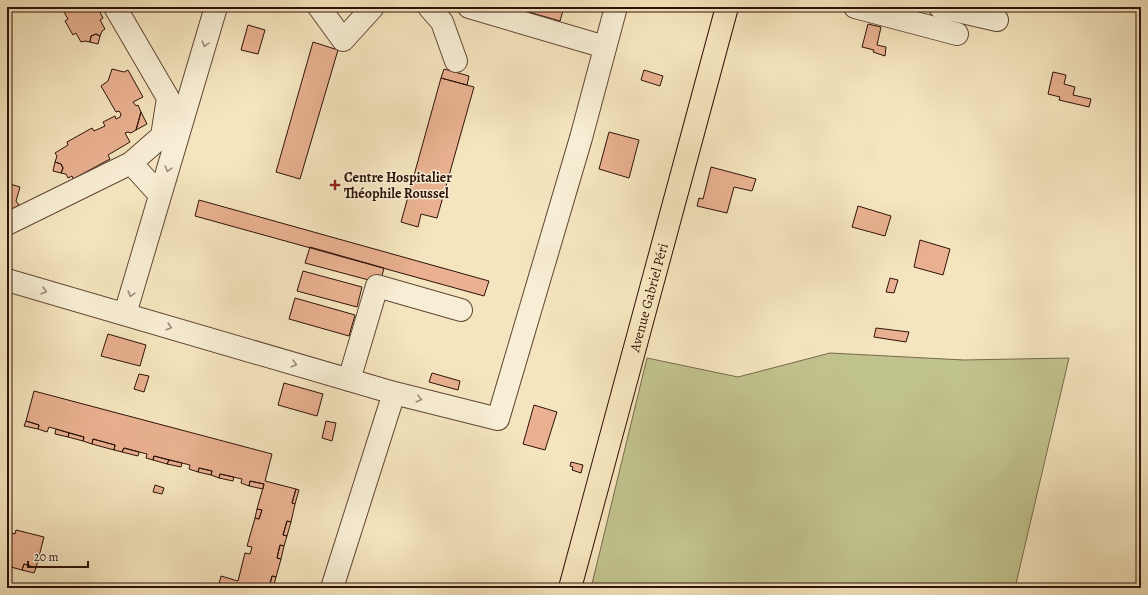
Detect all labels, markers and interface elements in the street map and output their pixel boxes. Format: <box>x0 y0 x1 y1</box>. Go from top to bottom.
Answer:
one-way arrow <box>201 41 210 48</box>
one-way arrow <box>164 165 173 172</box>
place label: Centre Hospitalier Théophile Roussel <box>344 168 452 203</box>
marker: Centre Hospitalier Théophile Roussel <box>329 179 341 191</box>
street label: Avenue Gabriel Péri <box>625 241 673 355</box>
one-way arrow <box>41 286 48 295</box>
one-way arrow <box>127 290 136 297</box>
one-way arrow <box>166 322 173 331</box>
one-way arrow <box>290 359 297 368</box>
one-way arrow <box>415 394 422 403</box>
scale bar <box>28 543 88 569</box>
text: 20 m <box>34 549 58 565</box>

